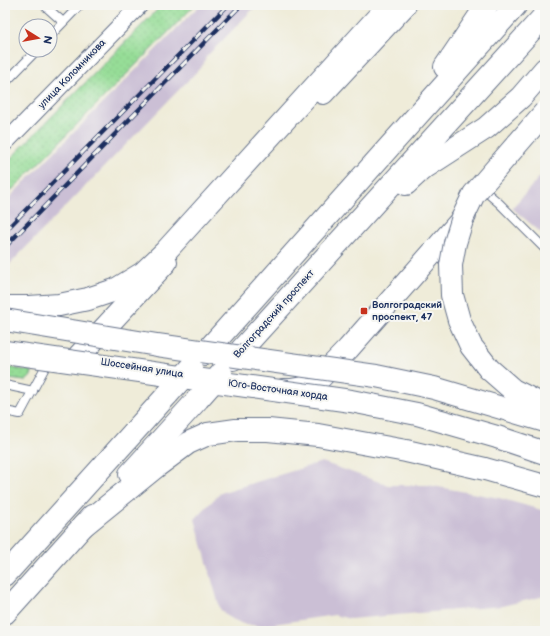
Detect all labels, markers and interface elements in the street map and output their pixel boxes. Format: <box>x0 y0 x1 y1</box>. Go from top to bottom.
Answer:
north arrow <box>18 18 58 58</box>
text: N <box>40 35 54 45</box>
street label: улица Коломникова <box>36 37 108 111</box>
street label: Волгоградский проспект <box>231 267 317 361</box>
place label: Волгоградский проспект, 47 <box>372 299 442 323</box>
marker: Волгоградский проспект, 47 <box>359 306 369 316</box>
street label: Шоссейная улица <box>100 356 184 380</box>
street label: Юго-Восточная хорда <box>227 377 329 403</box>

